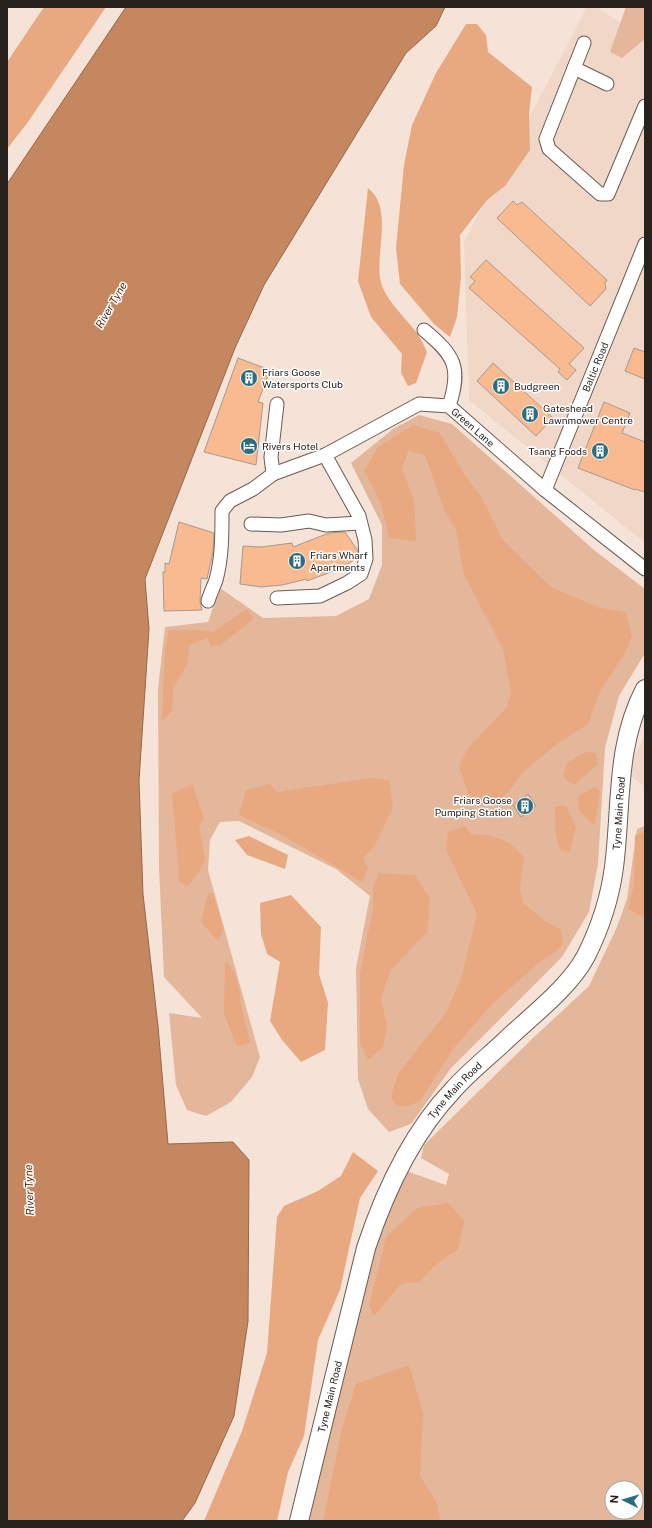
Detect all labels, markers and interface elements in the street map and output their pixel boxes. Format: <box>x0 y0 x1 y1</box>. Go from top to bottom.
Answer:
water label: River Tyne <box>93 280 129 330</box>
street label: Baltic Road <box>580 340 611 394</box>
place label: Friars Goose Watersports Club <box>262 366 343 390</box>
building icon: Friars Goose Watersports Club <box>239 368 259 388</box>
building icon: Budgreen <box>491 376 511 396</box>
place label: Budgreen <box>514 380 560 392</box>
place label: Gateshead Lawnmower Centre <box>543 402 633 426</box>
building icon: Gateshead Lawnmower Centre <box>520 404 540 424</box>
street label: Green Lane <box>449 405 497 449</box>
hotel icon: Rivers Hotel <box>239 436 259 456</box>
place label: Rivers Hotel <box>262 440 319 452</box>
building icon: Tsang Foods <box>590 441 610 461</box>
place label: Tsang Foods <box>529 445 587 457</box>
place label: Friars Wharf Apartments <box>310 549 368 573</box>
building icon: Friars Wharf Apartments <box>287 551 307 571</box>
street label: Tyne Main Road <box>610 776 627 850</box>
place label: Friars Goose Pumping Station <box>435 794 512 818</box>
building icon: Friars Goose Pumping Station <box>515 796 535 816</box>
street label: Tyne Main Road <box>425 1059 484 1121</box>
water label: River Tyne <box>22 1164 36 1216</box>
street label: Tyne Main Road <box>315 1360 344 1434</box>
north arrow <box>604 1480 644 1520</box>
text: N <box>608 1494 620 1504</box>

